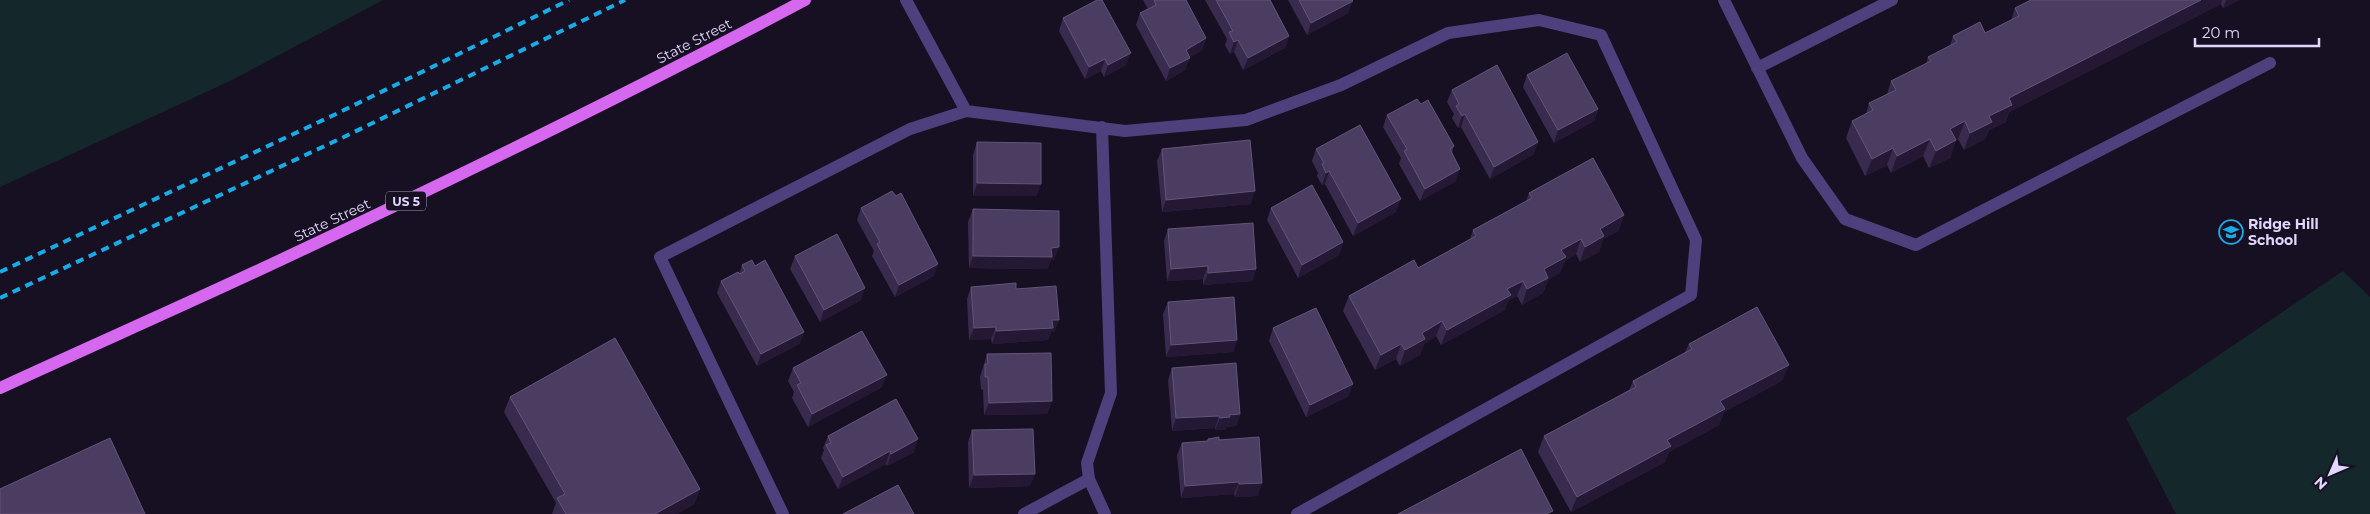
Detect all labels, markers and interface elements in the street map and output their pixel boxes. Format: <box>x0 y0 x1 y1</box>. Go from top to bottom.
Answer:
street label: State Street <box>653 14 735 68</box>
scale bar <box>2195 15 2319 47</box>
text: 20 m <box>2202 23 2240 42</box>
road number: US 5 <box>386 192 426 210</box>
street label: State Street <box>291 194 373 246</box>
place label: Ridge Hill School <box>2248 215 2319 249</box>
school or university icon: Ridge Hill School <box>2218 219 2244 245</box>
north arrow <box>2305 449 2355 499</box>
text: N <box>2310 473 2331 494</box>

